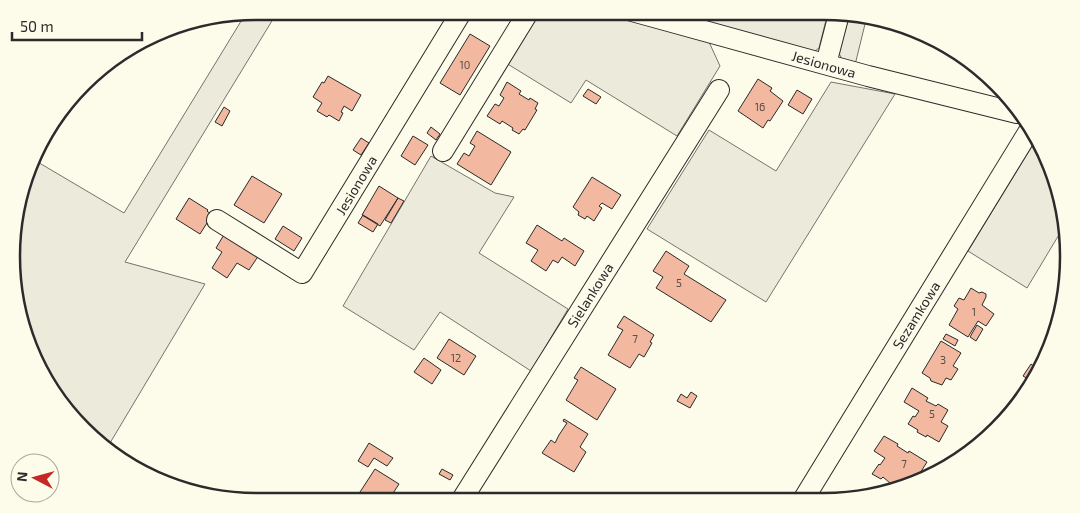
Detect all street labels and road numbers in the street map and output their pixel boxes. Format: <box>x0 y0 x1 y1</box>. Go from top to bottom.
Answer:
street label: Jesionowa <box>790 47 858 81</box>
street label: Jesionowa <box>332 152 380 218</box>
street label: Sielankowa <box>563 260 617 330</box>
street label: Sezamkowa <box>889 278 943 352</box>

